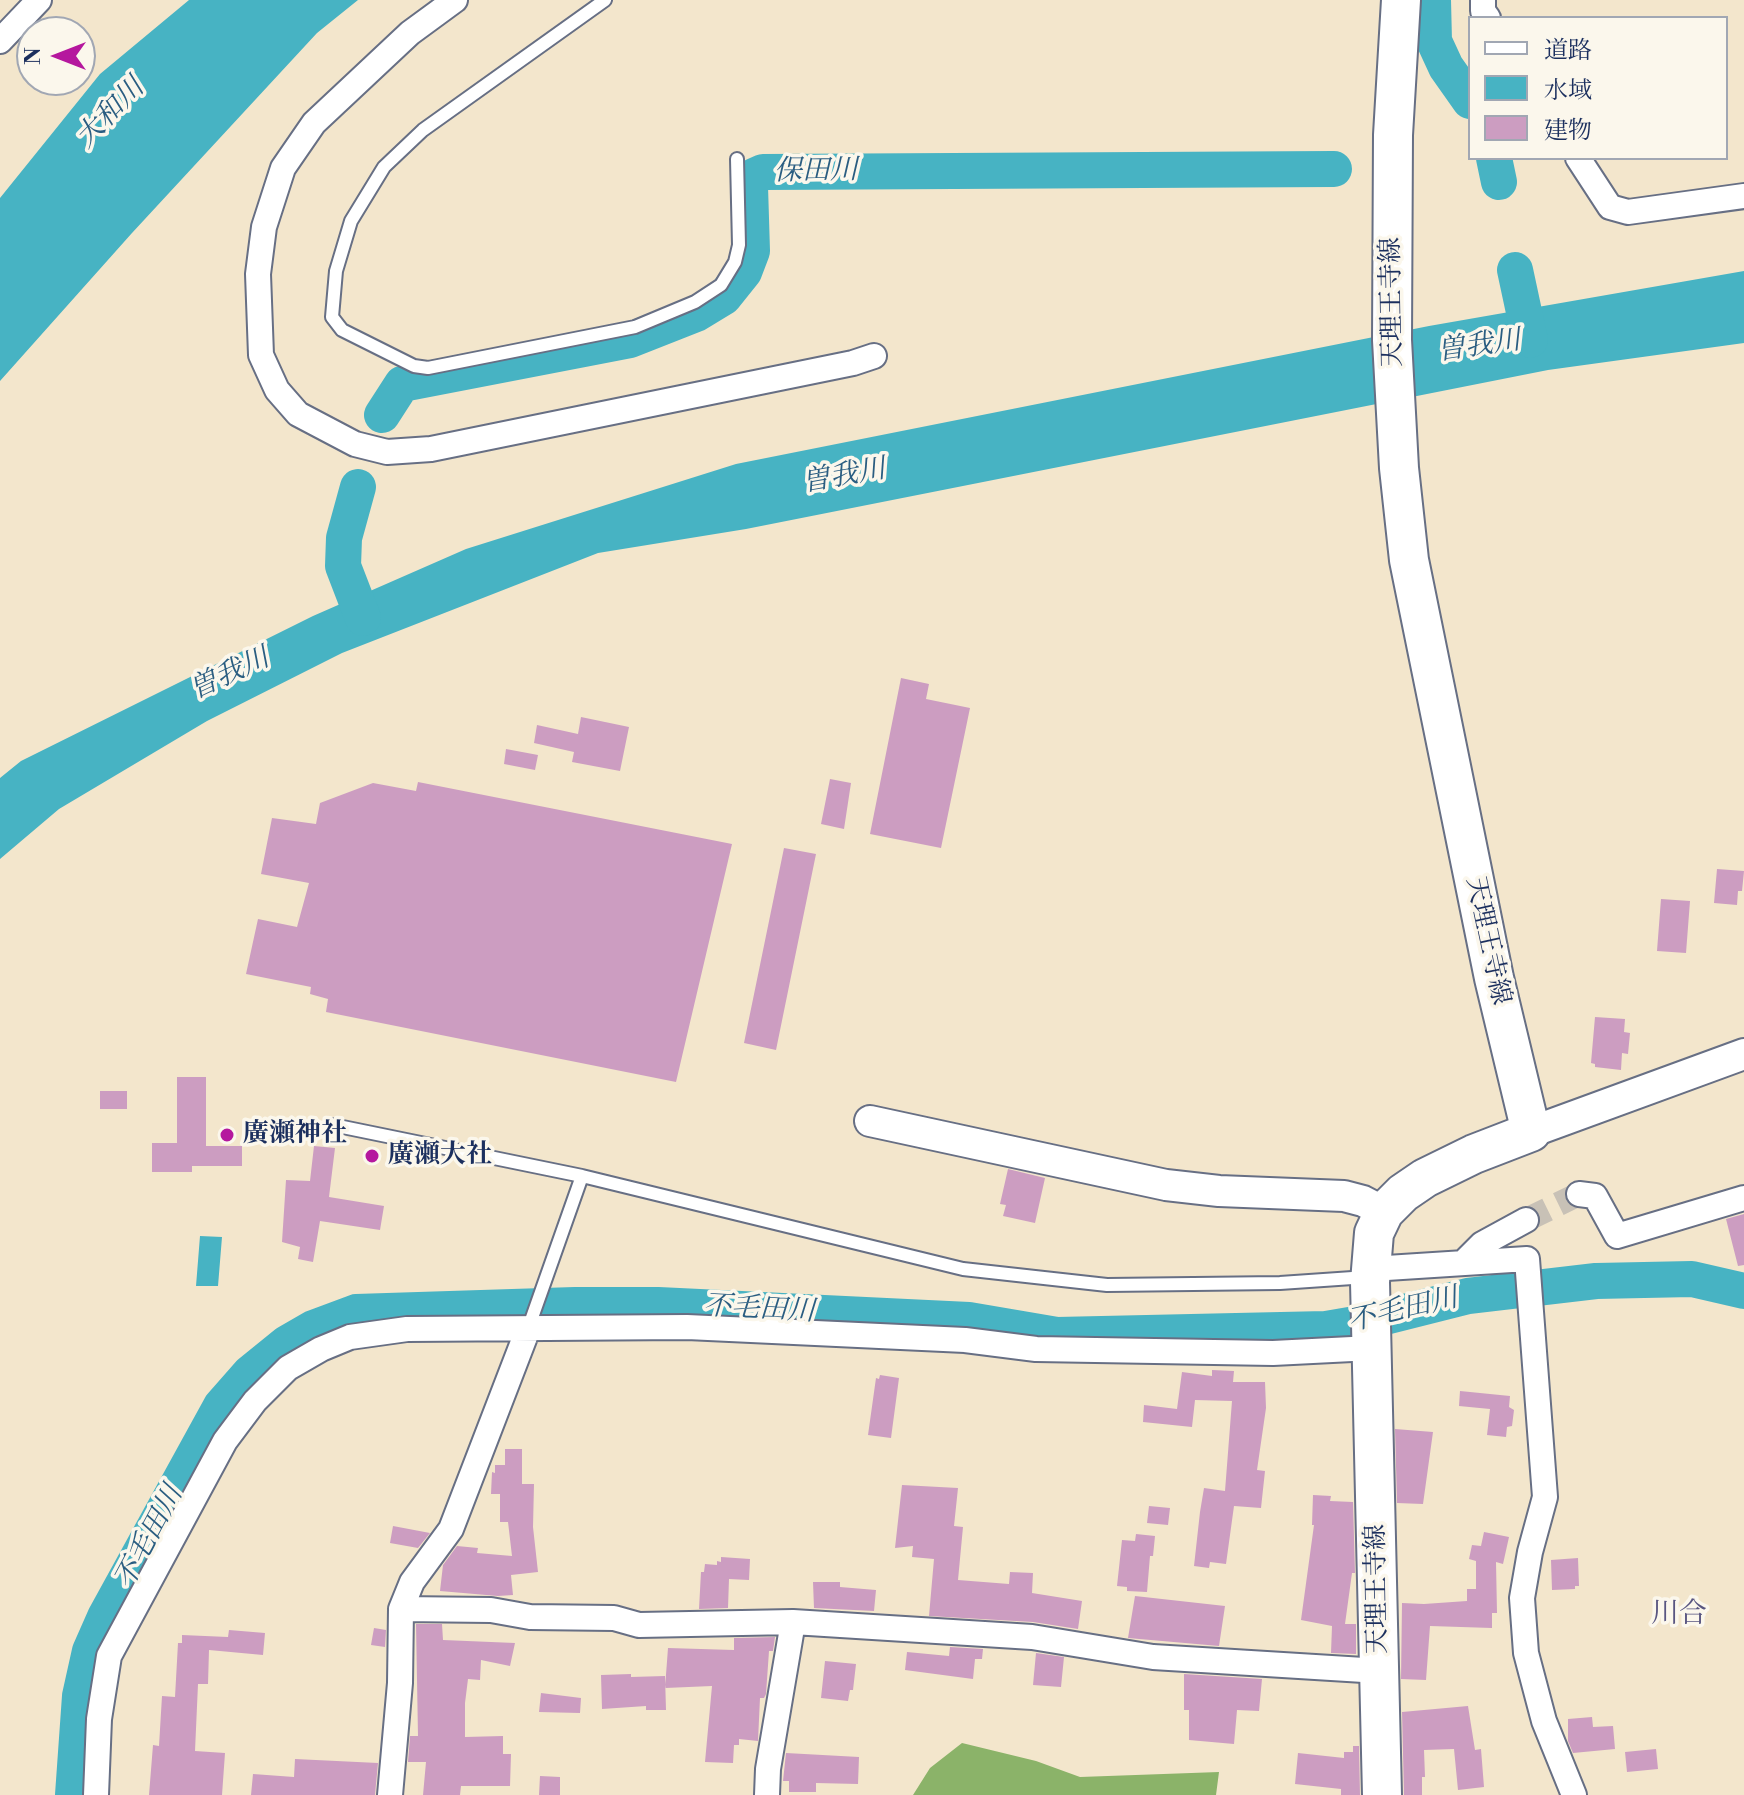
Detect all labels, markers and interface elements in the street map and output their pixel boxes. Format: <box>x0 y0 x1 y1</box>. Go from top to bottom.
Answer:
north arrow <box>16 16 96 96</box>
legend <box>1468 16 1728 160</box>
text: 道路 <box>1544 36 1592 66</box>
text: N <box>20 47 47 65</box>
water label: 大和川 <box>70 72 152 156</box>
text: 水域 <box>1544 76 1592 106</box>
text: 建物 <box>1544 116 1592 146</box>
water label: 保田川 <box>774 154 858 190</box>
street label: 天理王寺線 <box>1376 237 1410 367</box>
water label: 曽我川 <box>1435 325 1523 369</box>
water label: 曽我川 <box>800 453 888 501</box>
water label: 曽我川 <box>185 642 275 708</box>
street label: 天理王寺線 <box>1458 874 1516 1008</box>
place label: 廣瀬神社 <box>243 1119 347 1151</box>
marker: 廣瀬神社 <box>218 1126 236 1144</box>
place label: 廣瀬大社 <box>388 1140 492 1172</box>
marker: 廣瀬大社 <box>363 1147 381 1165</box>
water label: 不毛田川 <box>1345 1282 1461 1340</box>
water label: 不毛田川 <box>702 1290 816 1330</box>
water label: 不毛田川 <box>109 1481 191 1595</box>
street label: 天理王寺線 <box>1361 1524 1395 1654</box>
district label: 川合 <box>1651 1598 1707 1632</box>

